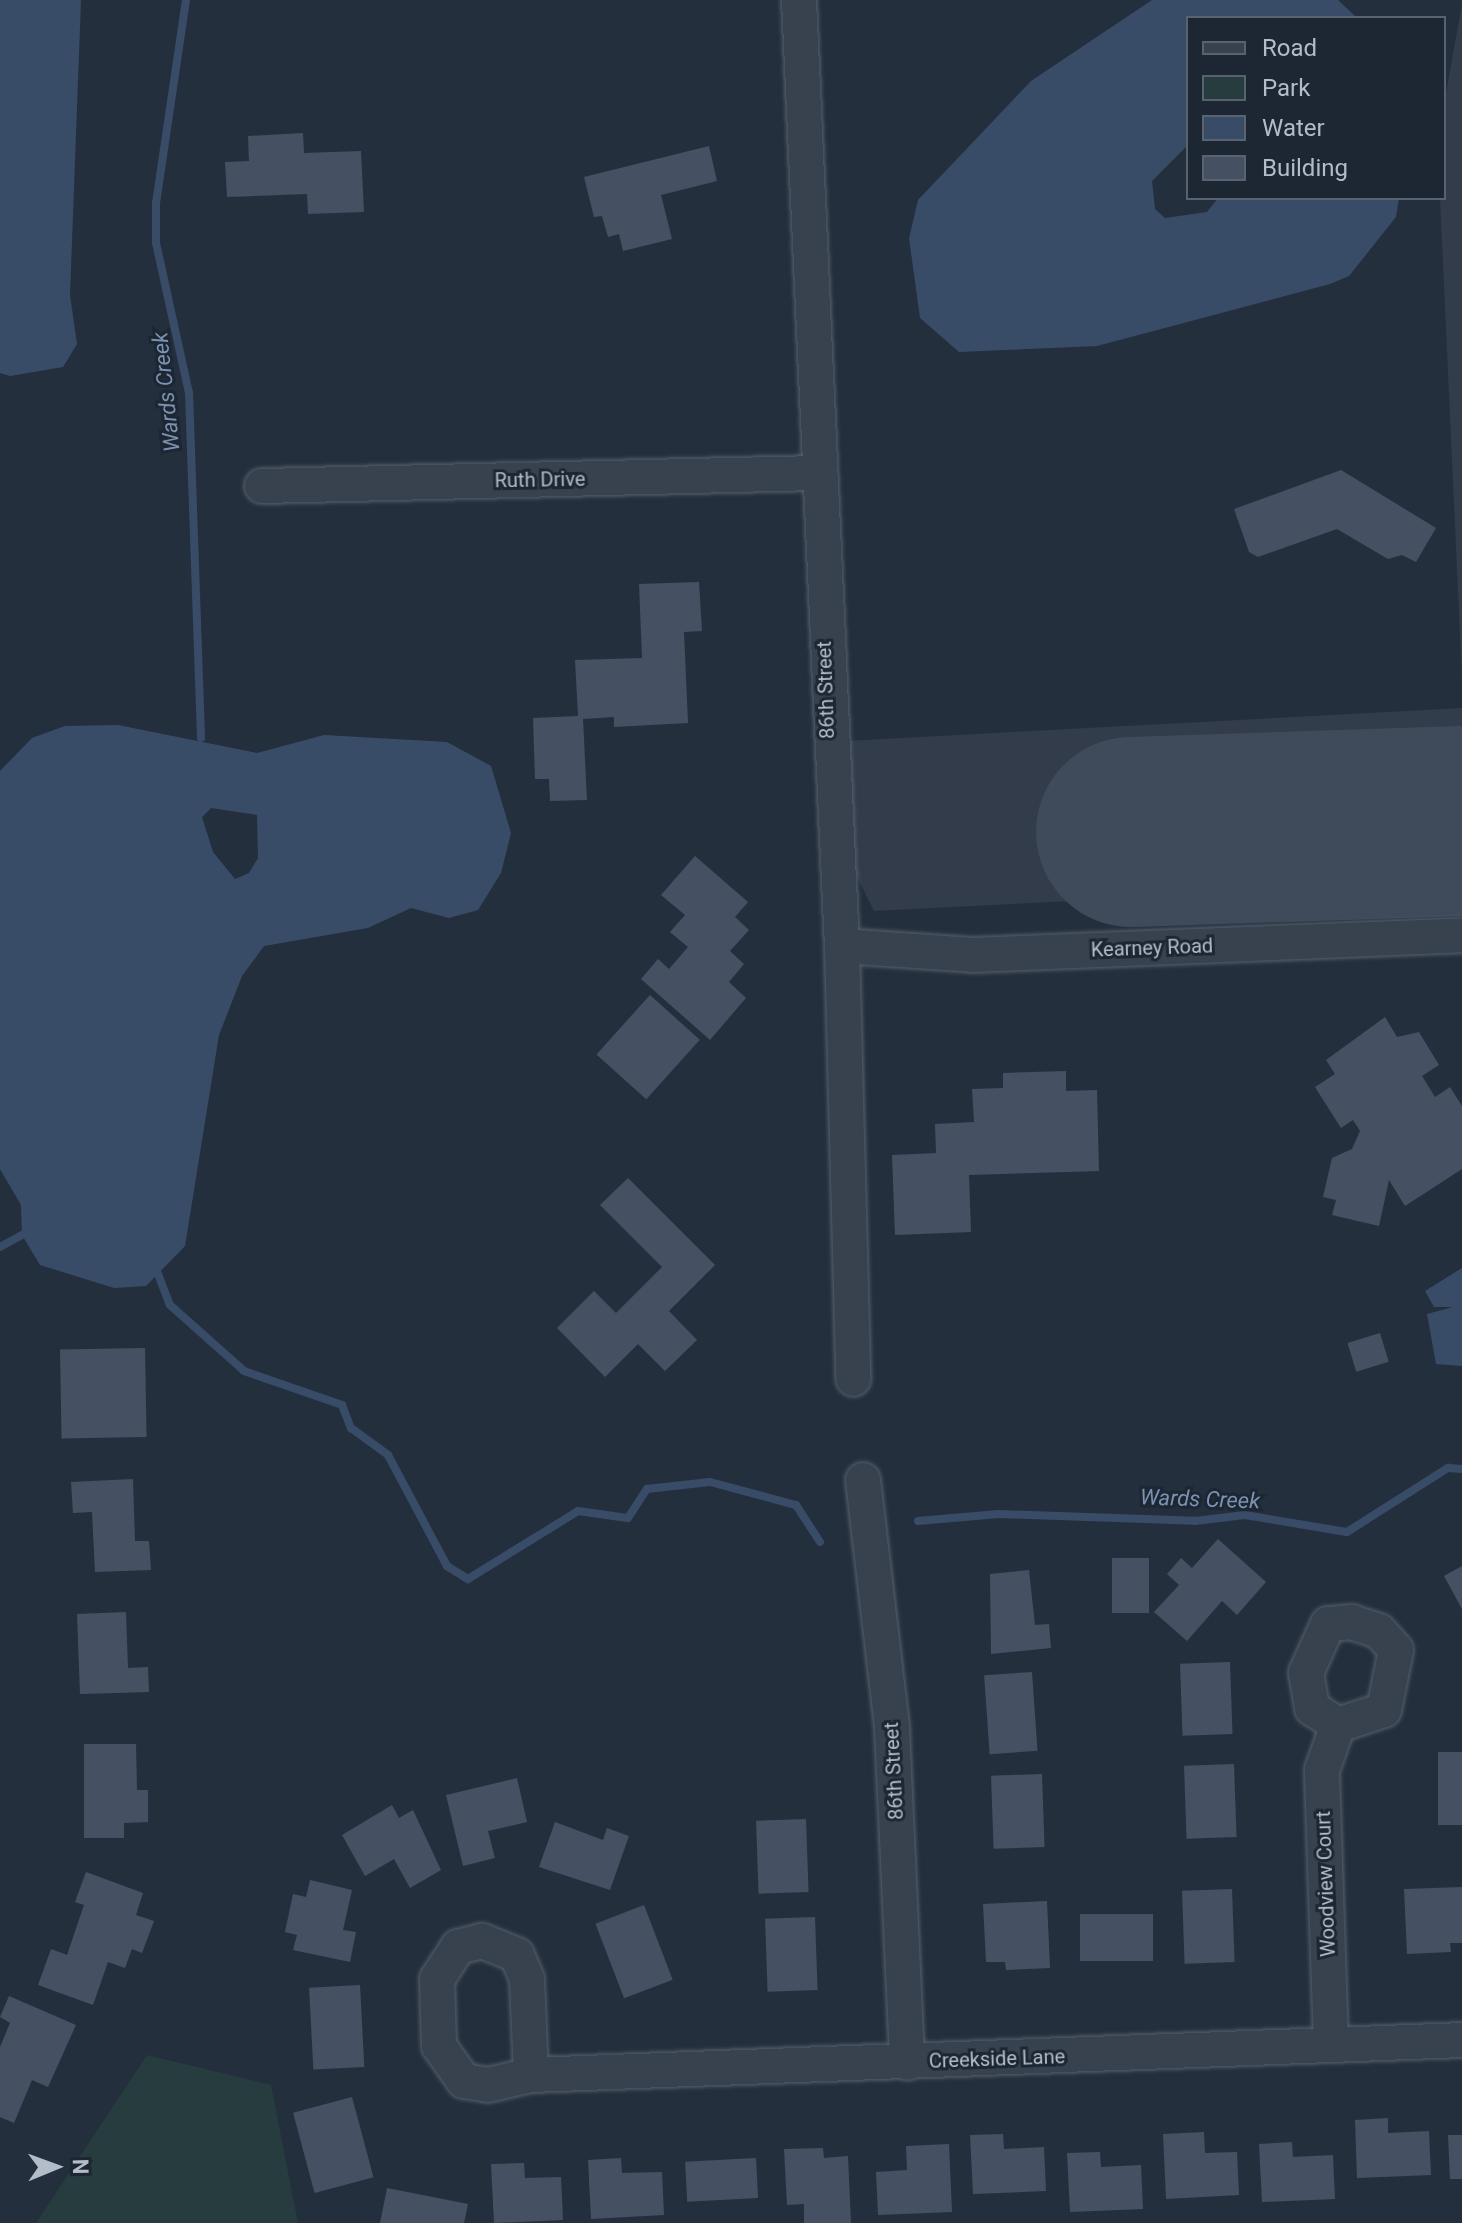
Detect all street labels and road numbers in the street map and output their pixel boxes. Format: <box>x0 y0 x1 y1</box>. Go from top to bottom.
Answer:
street label: Ruth Drive <box>494 467 586 493</box>
street label: 86th Street <box>812 641 840 739</box>
street label: Kearney Road <box>1090 934 1214 962</box>
street label: 86th Street <box>879 1722 909 1820</box>
street label: Woodview Court <box>1311 1811 1341 1957</box>
street label: Creekside Lane <box>928 2045 1066 2073</box>

